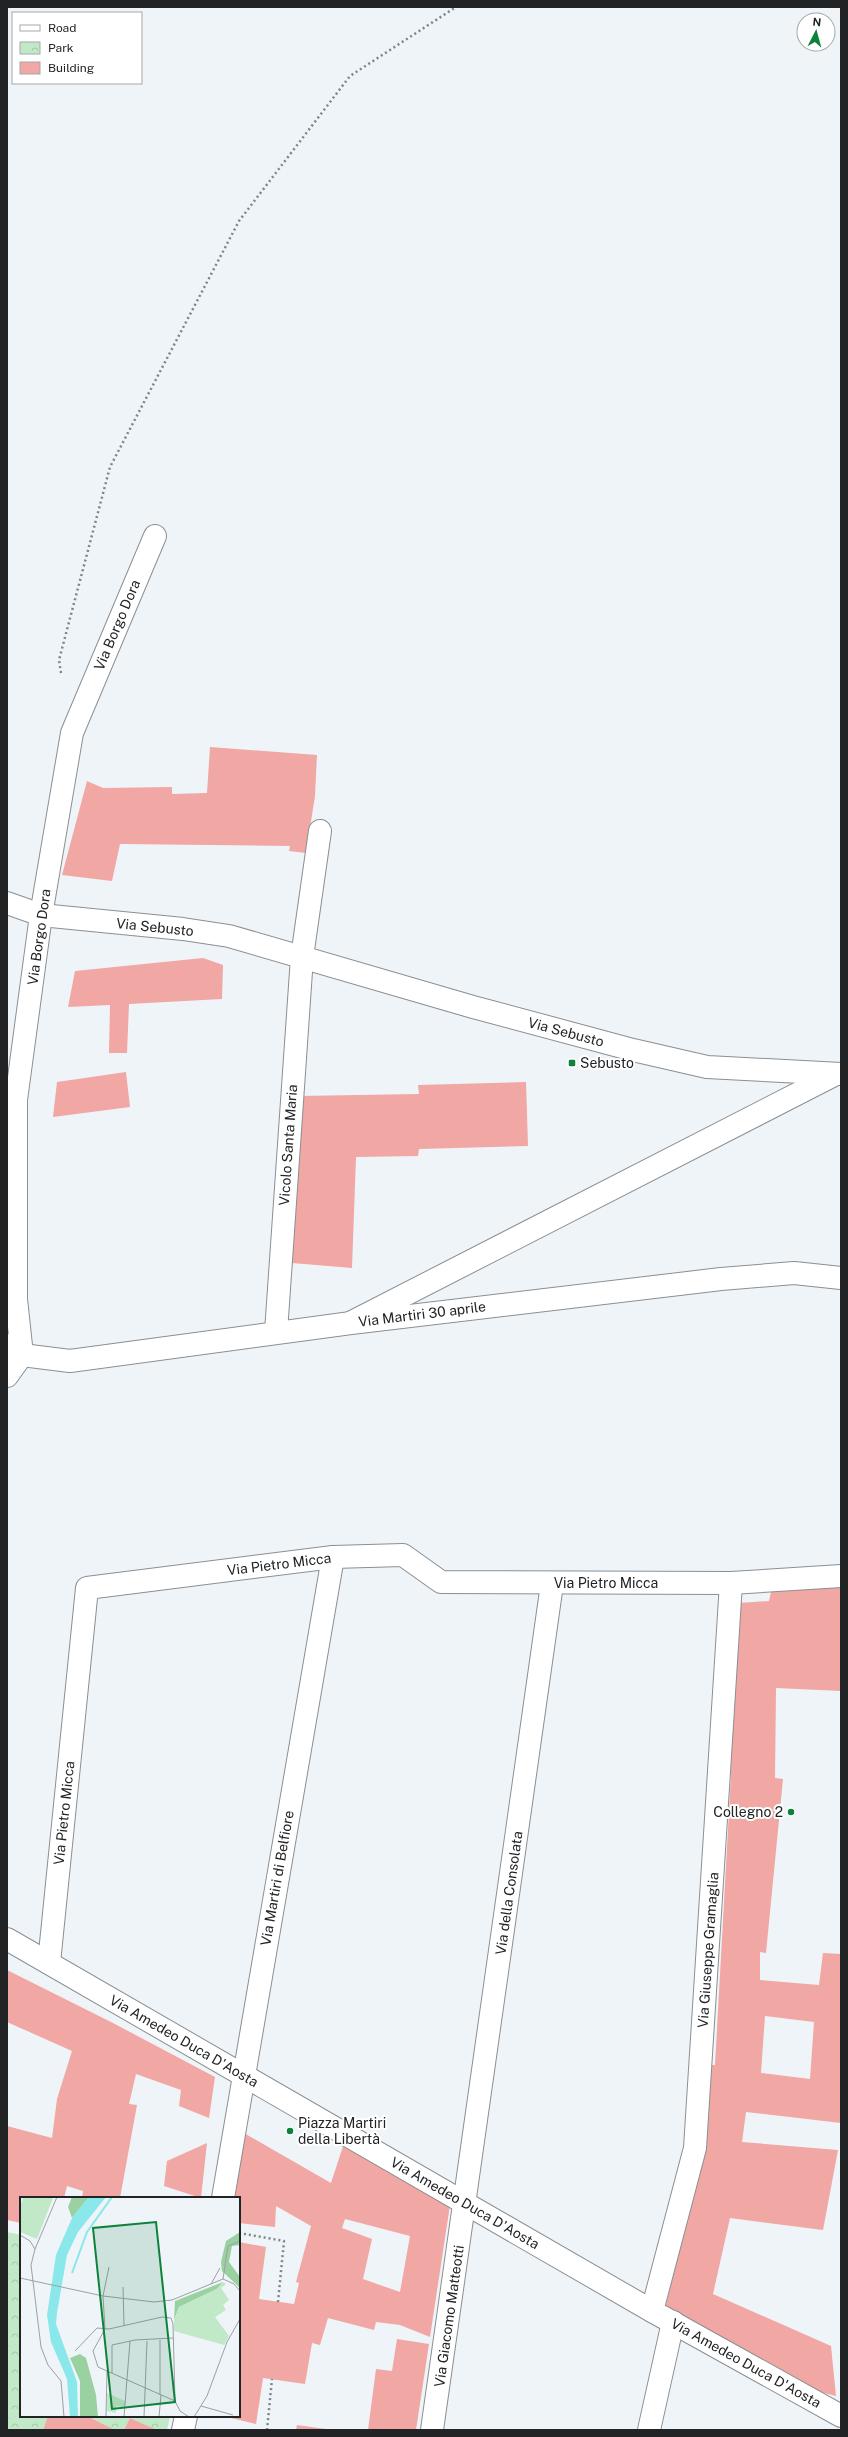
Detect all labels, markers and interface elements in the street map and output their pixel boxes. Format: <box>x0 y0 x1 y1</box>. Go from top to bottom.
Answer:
legend <box>12 12 142 84</box>
north arrow <box>796 12 836 52</box>
text: N <box>812 16 822 28</box>
text: Road <box>48 21 76 35</box>
text: Park <box>48 41 74 55</box>
text: Building <box>48 61 94 75</box>
street label: Via Borgo Dora <box>91 577 143 673</box>
street label: Via Borgo Dora <box>24 888 54 986</box>
street label: Via Sebusto <box>115 915 195 939</box>
street label: Via Sebusto <box>526 1014 606 1050</box>
place label: Sebusto <box>580 1055 634 1071</box>
marker: Sebusto <box>567 1058 577 1068</box>
street label: Vicolo Santa Maria <box>276 1084 300 1206</box>
street label: Via Martiri 30 aprile <box>357 1298 487 1330</box>
street label: Via Pietro Micca <box>226 1550 332 1578</box>
street label: Via Pietro Micca <box>554 1575 658 1591</box>
street label: Via Pietro Micca <box>51 1760 77 1866</box>
place label: Collegno 2 <box>713 1804 783 1820</box>
marker: Collegno 2 <box>786 1807 796 1817</box>
street label: Via Martiri di Belfiore <box>257 1809 297 1947</box>
street label: Via della Consolata <box>492 1830 526 1956</box>
street label: Via Giuseppe Gramaglia <box>695 1872 721 2028</box>
street label: Via Amedeo Duca D'Aosta <box>107 1992 261 2090</box>
place label: Piazza Martiri della Libertà <box>298 2115 386 2147</box>
marker: Piazza Martiri della Libertà <box>285 2126 295 2136</box>
street label: Via Amedeo Duca D'Aosta <box>388 2154 542 2252</box>
inset map <box>20 2197 240 2417</box>
street label: Via Giacomo Matteotti <box>431 2244 467 2388</box>
street label: Via Amedeo Duca D'Aosta <box>668 2315 824 2411</box>

